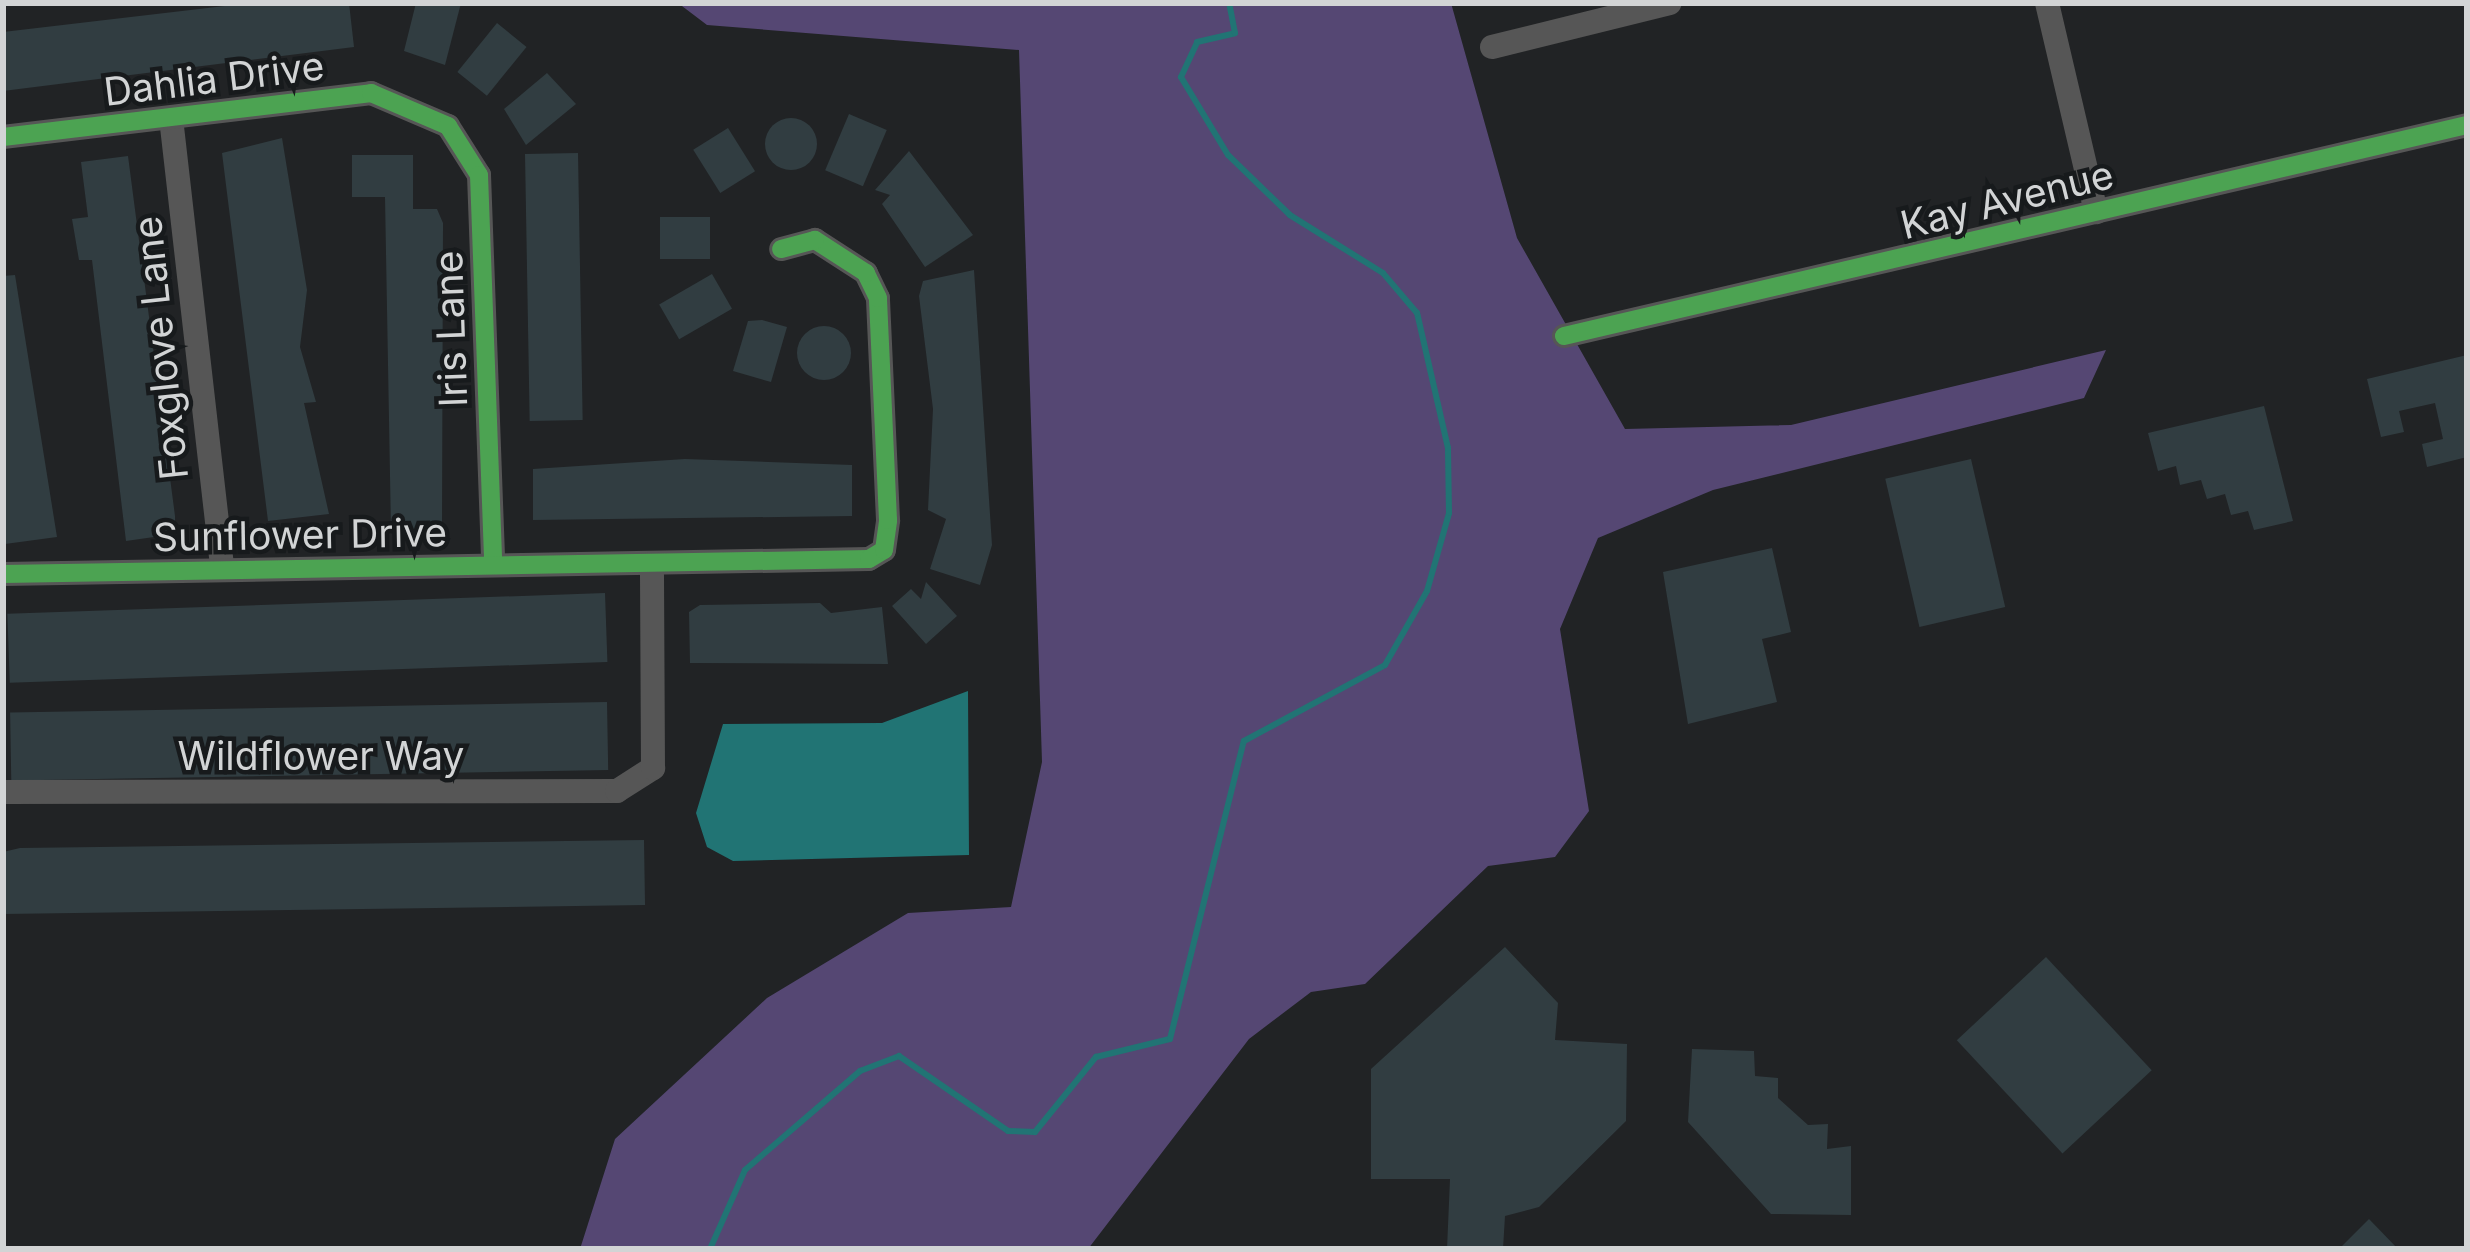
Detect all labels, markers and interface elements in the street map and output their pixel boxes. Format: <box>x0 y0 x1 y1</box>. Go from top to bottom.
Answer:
street label: Dahlia Drive <box>101 42 327 116</box>
street label: Kay Avenue <box>1896 151 2118 249</box>
street label: Foxglove Lane <box>124 214 198 482</box>
street label: Iris Lane <box>425 250 477 408</box>
street label: Sunflower Drive <box>153 509 447 561</box>
street label: Wildflower Way <box>177 733 465 779</box>

